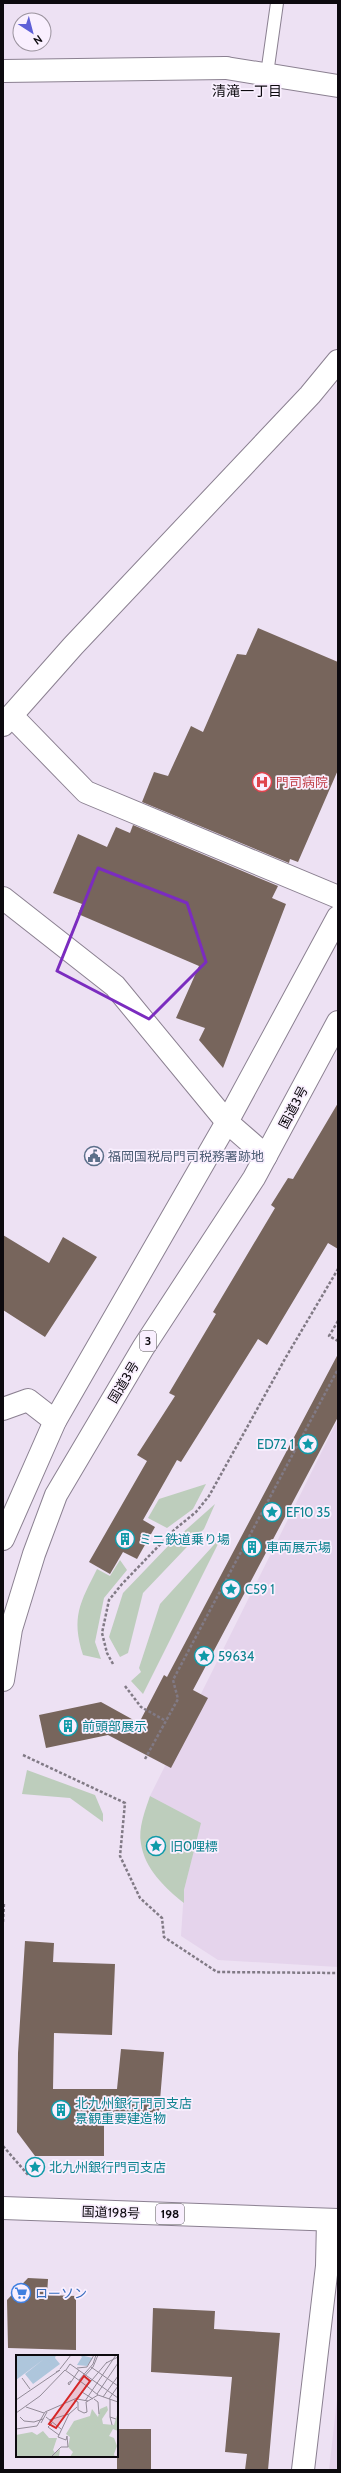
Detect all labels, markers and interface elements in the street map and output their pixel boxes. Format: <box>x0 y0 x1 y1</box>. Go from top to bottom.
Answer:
north arrow <box>12 12 52 52</box>
text: N <box>31 32 45 48</box>
district label: 清滝一丁目 <box>212 82 282 100</box>
hospital icon: 門司病院 <box>251 771 273 793</box>
place label: 門司病院 <box>276 774 328 790</box>
street label: 国道3号 <box>275 1083 311 1131</box>
public building icon: 福岡国税局門司税務署跡地 <box>83 1145 105 1167</box>
place label: 福岡国税局門司税務署跡地 <box>108 1148 264 1164</box>
road number: 3 <box>140 1331 156 1351</box>
street label: 国道3号 <box>104 1358 142 1406</box>
place icon: ED72 1 <box>297 1433 319 1455</box>
place label: ED72 1 <box>257 1436 294 1452</box>
place icon: EF10 35 <box>261 1501 283 1523</box>
place label: EF10 35 <box>286 1504 330 1520</box>
building icon: ミニ鉄道乗り場 <box>114 1528 136 1550</box>
place label: ミニ鉄道乗り場 <box>139 1531 230 1547</box>
building icon: 車両展示場 <box>241 1536 263 1558</box>
place label: 車両展示場 <box>266 1539 331 1555</box>
place icon: C59 1 <box>220 1578 242 1600</box>
place label: C59 1 <box>245 1581 275 1597</box>
place icon: 59634 <box>193 1645 215 1667</box>
place label: 59634 <box>218 1648 255 1664</box>
building icon: 前頭部展示 <box>57 1715 79 1737</box>
place label: 前頭部展示 <box>82 1718 147 1734</box>
place icon: 旧0哩標 <box>145 1835 167 1857</box>
place label: 旧0哩標 <box>170 1838 218 1854</box>
place label: 北九州銀行門司支店 景観重要建造物 <box>75 2095 192 2126</box>
building icon: 北九州銀行門司支店 景観重要建造物 <box>50 2099 72 2121</box>
place icon: 北九州銀行門司支店 <box>24 2156 46 2178</box>
place label: 北九州銀行門司支店 <box>49 2159 166 2175</box>
street label: 国道198号 <box>81 2203 141 2221</box>
road number: 198 <box>156 2204 184 2224</box>
supermarket icon: ローソン <box>10 2282 32 2304</box>
place label: ローソン <box>35 2285 87 2301</box>
inset map <box>16 2355 118 2457</box>

